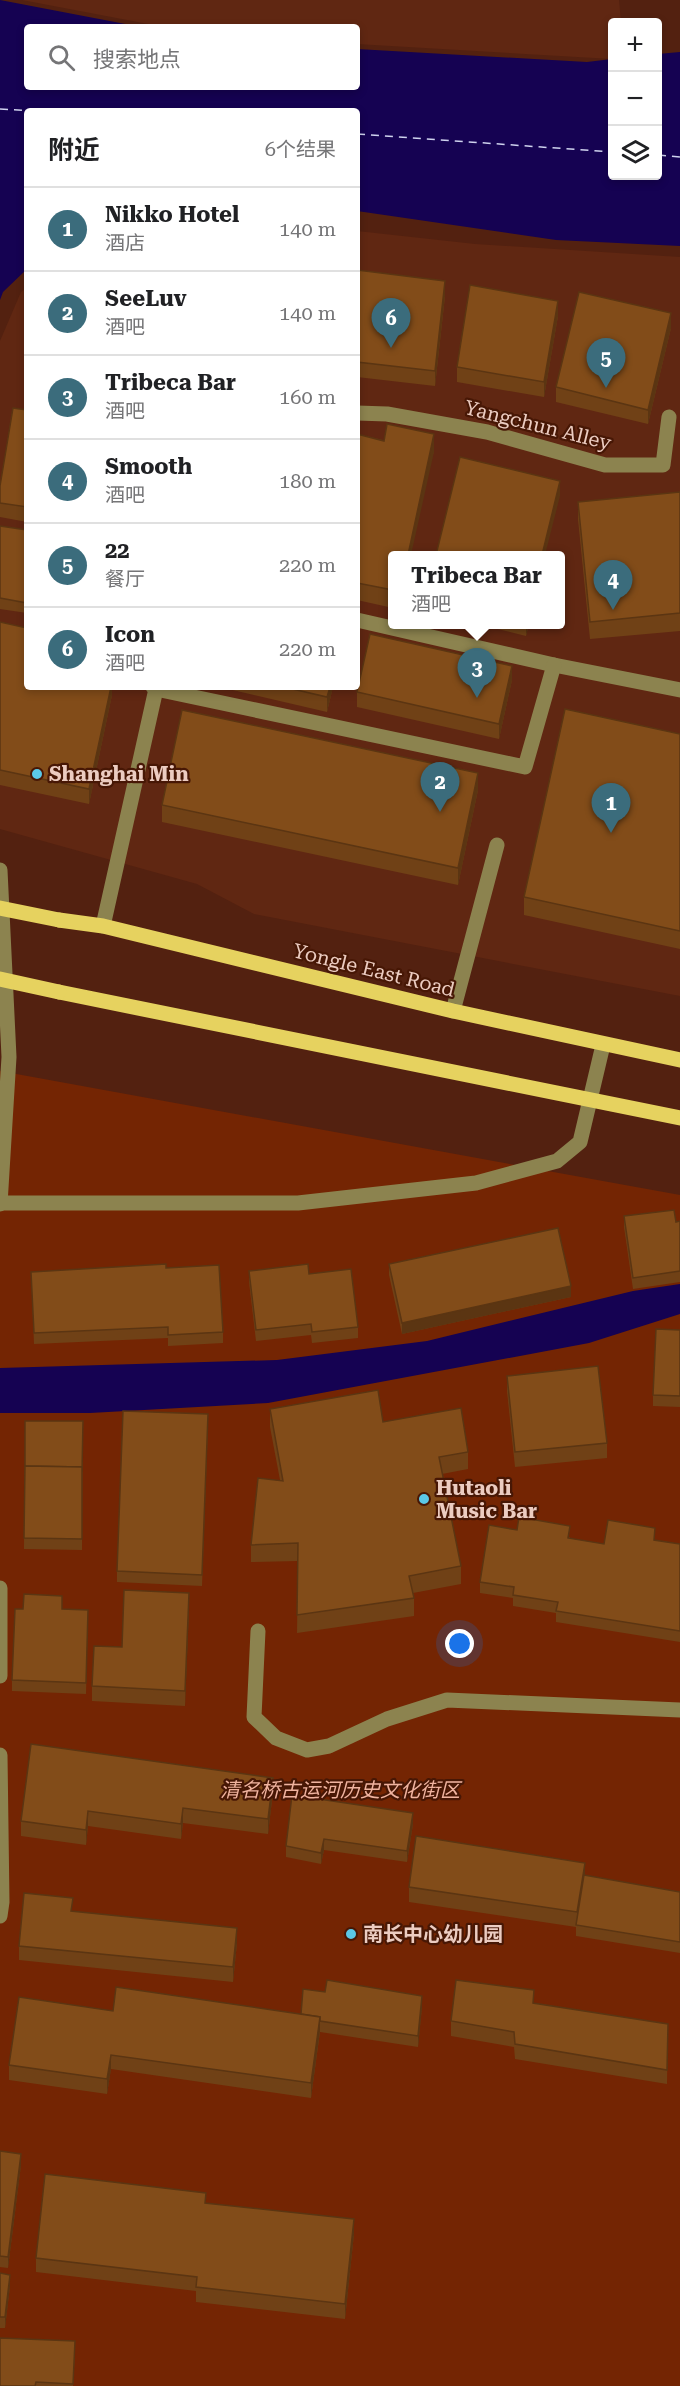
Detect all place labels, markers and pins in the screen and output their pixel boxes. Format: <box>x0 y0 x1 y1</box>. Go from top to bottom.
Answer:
pin: 6 <box>372 298 410 348</box>
pin: 5 <box>586 338 626 388</box>
pin: 4 <box>594 560 632 610</box>
pin: 3 <box>458 648 496 698</box>
place label: Shanghai Min <box>49 762 189 786</box>
pin: 2 <box>420 762 460 812</box>
marker: Shanghai Min <box>30 767 44 781</box>
pin: 1 <box>592 784 630 833</box>
place label: Hutaoli Music Bar <box>436 1476 537 1523</box>
marker: Hutaoli Music Bar <box>417 1492 431 1506</box>
place label: 南长中心幼儿园 <box>363 1922 503 1946</box>
marker: 南长中心幼儿园 <box>344 1927 358 1941</box>

